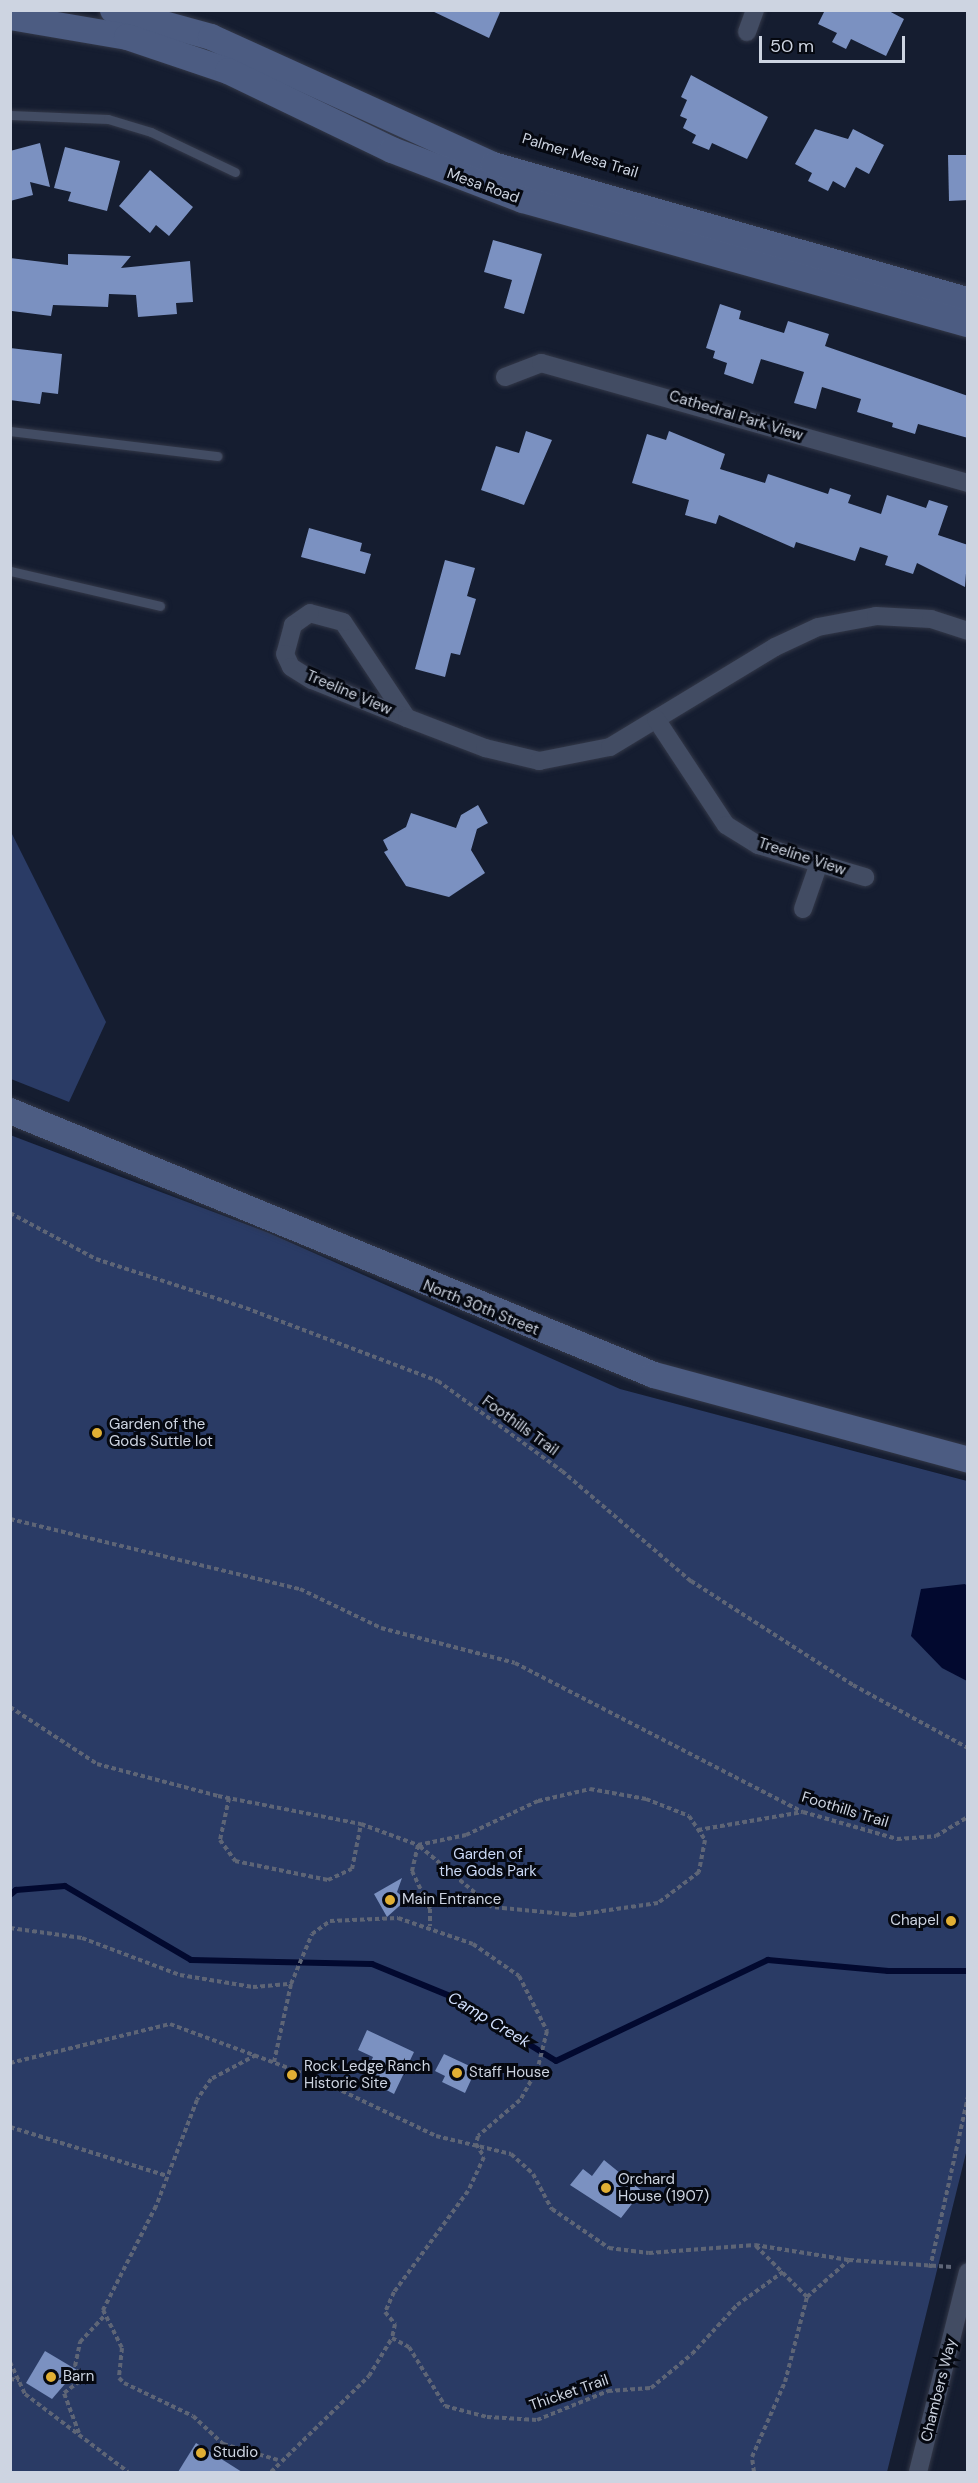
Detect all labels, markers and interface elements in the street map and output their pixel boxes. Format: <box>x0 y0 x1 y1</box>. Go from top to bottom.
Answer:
scale bar <box>762 24 908 62</box>
text: 50 m <box>770 34 814 58</box>
street label: Palmer Mesa Trail <box>520 130 640 182</box>
street label: Mesa Road <box>444 165 522 207</box>
street label: Cathedral Park View <box>667 387 805 445</box>
street label: Treeline View <box>303 667 395 719</box>
street label: Treeline View <box>756 834 848 880</box>
street label: North 30th Street <box>420 1277 542 1339</box>
street label: Foothills Trail <box>478 1392 562 1460</box>
place label: Garden of the Gods Suttle lot <box>109 1415 213 1450</box>
marker: Garden of the Gods Suttle lot <box>90 1426 104 1440</box>
street label: Foothills Trail <box>799 1788 891 1832</box>
park label: Garden of the Gods Park <box>439 1845 537 1880</box>
place label: Main Entrance <box>402 1891 501 1909</box>
marker: Main Entrance <box>383 1893 397 1907</box>
place label: Chapel <box>890 1912 939 1930</box>
marker: Chapel <box>944 1914 958 1928</box>
water label: Camp Creek <box>444 1988 534 2052</box>
place label: Rock Ledge Ranch Historic Site <box>304 2057 430 2092</box>
place label: Staff House <box>469 2064 550 2082</box>
marker: Staff House <box>450 2066 464 2080</box>
marker: Rock Ledge Ranch Historic Site <box>285 2068 299 2082</box>
place label: Orchard House (1907) <box>618 2170 709 2205</box>
marker: Orchard House (1907) <box>599 2181 613 2195</box>
street label: Chambers Way <box>917 2336 961 2444</box>
place label: Barn <box>63 2368 94 2386</box>
marker: Barn <box>44 2370 58 2384</box>
street label: Thicket Trail <box>527 2371 611 2415</box>
place label: Studio <box>213 2444 258 2462</box>
marker: Studio <box>194 2446 208 2460</box>

